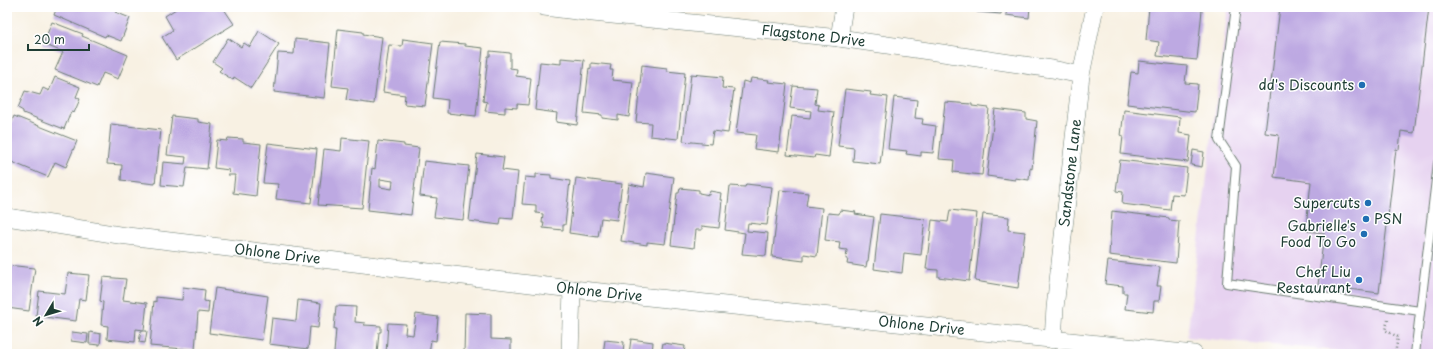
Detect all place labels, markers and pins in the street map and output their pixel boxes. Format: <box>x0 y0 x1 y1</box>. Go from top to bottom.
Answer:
place label: dd's Discounts <box>1259 74 1354 95</box>
marker: dd's Discounts <box>1357 80 1367 90</box>
place label: Supercuts <box>1293 192 1360 213</box>
marker: Supercuts <box>1363 198 1373 208</box>
place label: PSN <box>1374 208 1402 229</box>
marker: PSN <box>1361 214 1371 224</box>
place label: Gabrielle's Food To Go <box>1280 215 1356 252</box>
marker: Gabrielle's Food To Go <box>1359 229 1369 239</box>
place label: Chef Liu Restaurant <box>1276 261 1351 298</box>
marker: Chef Liu Restaurant <box>1354 275 1364 285</box>

